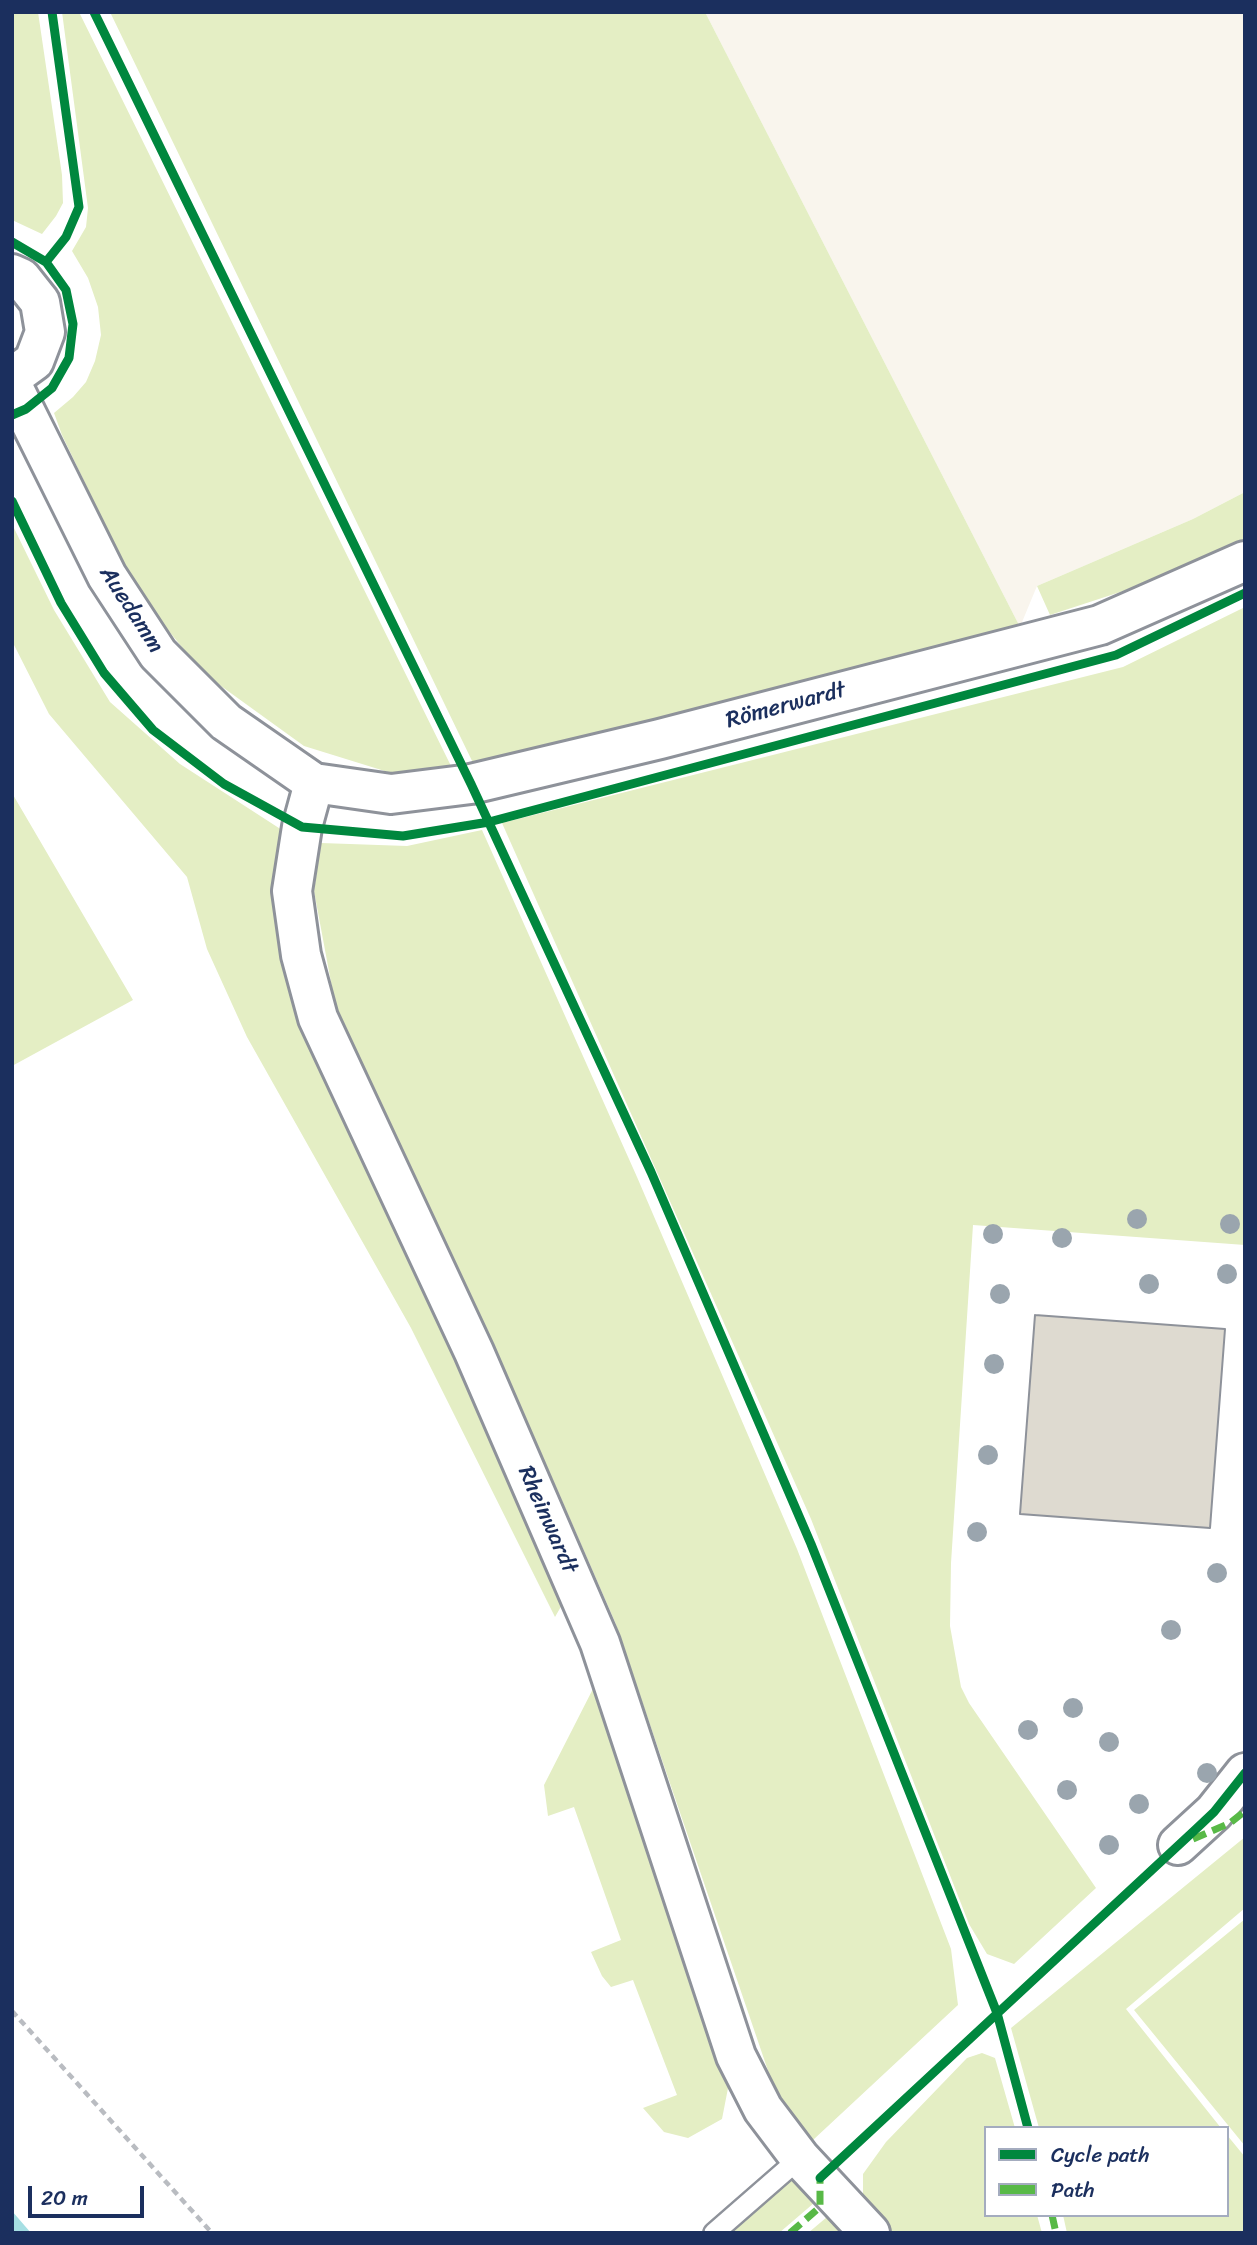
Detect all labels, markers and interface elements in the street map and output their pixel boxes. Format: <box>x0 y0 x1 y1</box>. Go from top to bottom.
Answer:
street label: Auedamm <box>93 561 169 659</box>
street label: Römerwardt <box>723 677 849 735</box>
street label: Rheinwardt <box>511 1462 583 1578</box>
legend <box>984 2126 1229 2217</box>
text: Cycle path <box>1051 2136 1150 2174</box>
text: Path <box>1051 2171 1094 2209</box>
scale bar <box>32 2172 147 2216</box>
text: 20 m <box>41 2179 88 2217</box>

